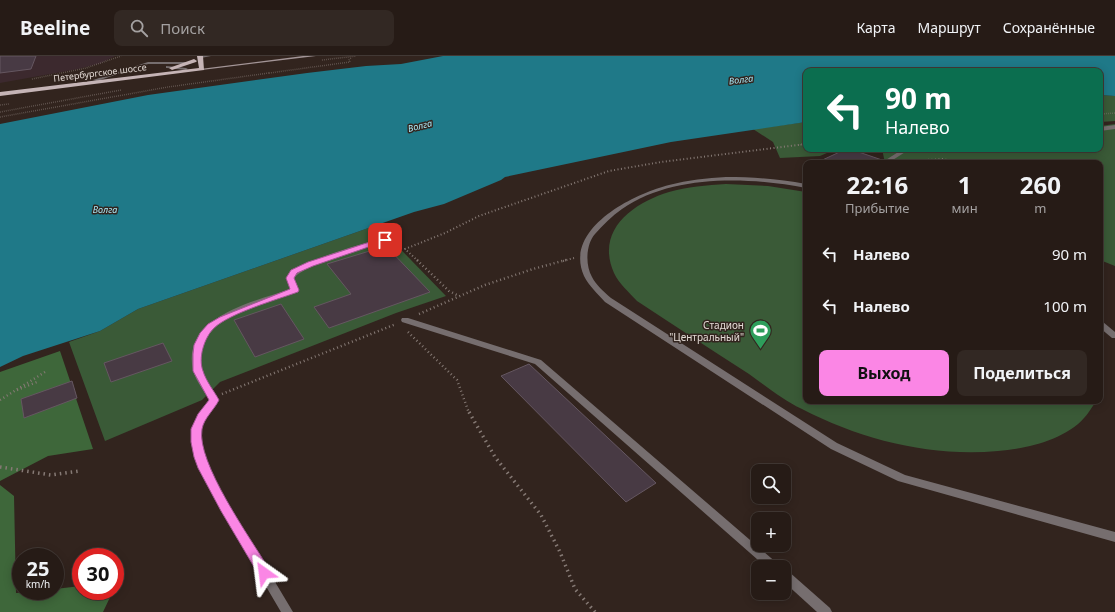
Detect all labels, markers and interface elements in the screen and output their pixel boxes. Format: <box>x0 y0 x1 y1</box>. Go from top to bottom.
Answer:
search box <box>114 10 394 46</box>
text: Beeline <box>20 15 90 41</box>
icon: search <box>128 17 150 39</box>
text: Поиск <box>160 18 205 38</box>
text: Карта <box>856 18 895 37</box>
text: Маршрут <box>917 18 981 37</box>
text: Сохранённые <box>1003 18 1095 37</box>
street label: Петербургское шоссе <box>53 60 147 85</box>
water label: Волга <box>728 72 754 87</box>
text: 90 m <box>885 79 952 117</box>
icon: left <box>819 84 871 136</box>
text: Налево <box>885 115 950 139</box>
water label: Волга <box>406 116 433 135</box>
text: 22:16 <box>846 168 908 201</box>
text: 1 <box>958 168 971 201</box>
text: 260 <box>1020 168 1061 201</box>
text: Прибытие <box>845 199 910 217</box>
text: мин <box>952 199 978 217</box>
text: m <box>1034 199 1046 217</box>
water label: Волга <box>93 203 117 216</box>
pin <box>368 223 402 257</box>
icon: arrive <box>374 229 396 251</box>
icon: left <box>819 243 841 265</box>
text: Налево <box>853 244 910 264</box>
text: 90 m <box>1052 244 1087 264</box>
icon: left <box>819 295 841 317</box>
text: Налево <box>853 296 910 316</box>
text: 100 m <box>1043 296 1087 316</box>
place label: Стадион "Центральный" <box>669 318 744 344</box>
sports icon: Стадион "Центральный" <box>747 318 773 351</box>
button: Выход <box>819 350 949 396</box>
button: Поделиться <box>957 350 1087 396</box>
map controls <box>751 464 791 600</box>
button: search <box>751 464 791 504</box>
button: + <box>751 512 791 552</box>
speed limit sign: 30 <box>72 548 124 600</box>
position arrow <box>243 552 285 594</box>
text: 25 <box>27 555 49 582</box>
button: − <box>751 560 791 600</box>
text: km/h <box>26 577 50 591</box>

